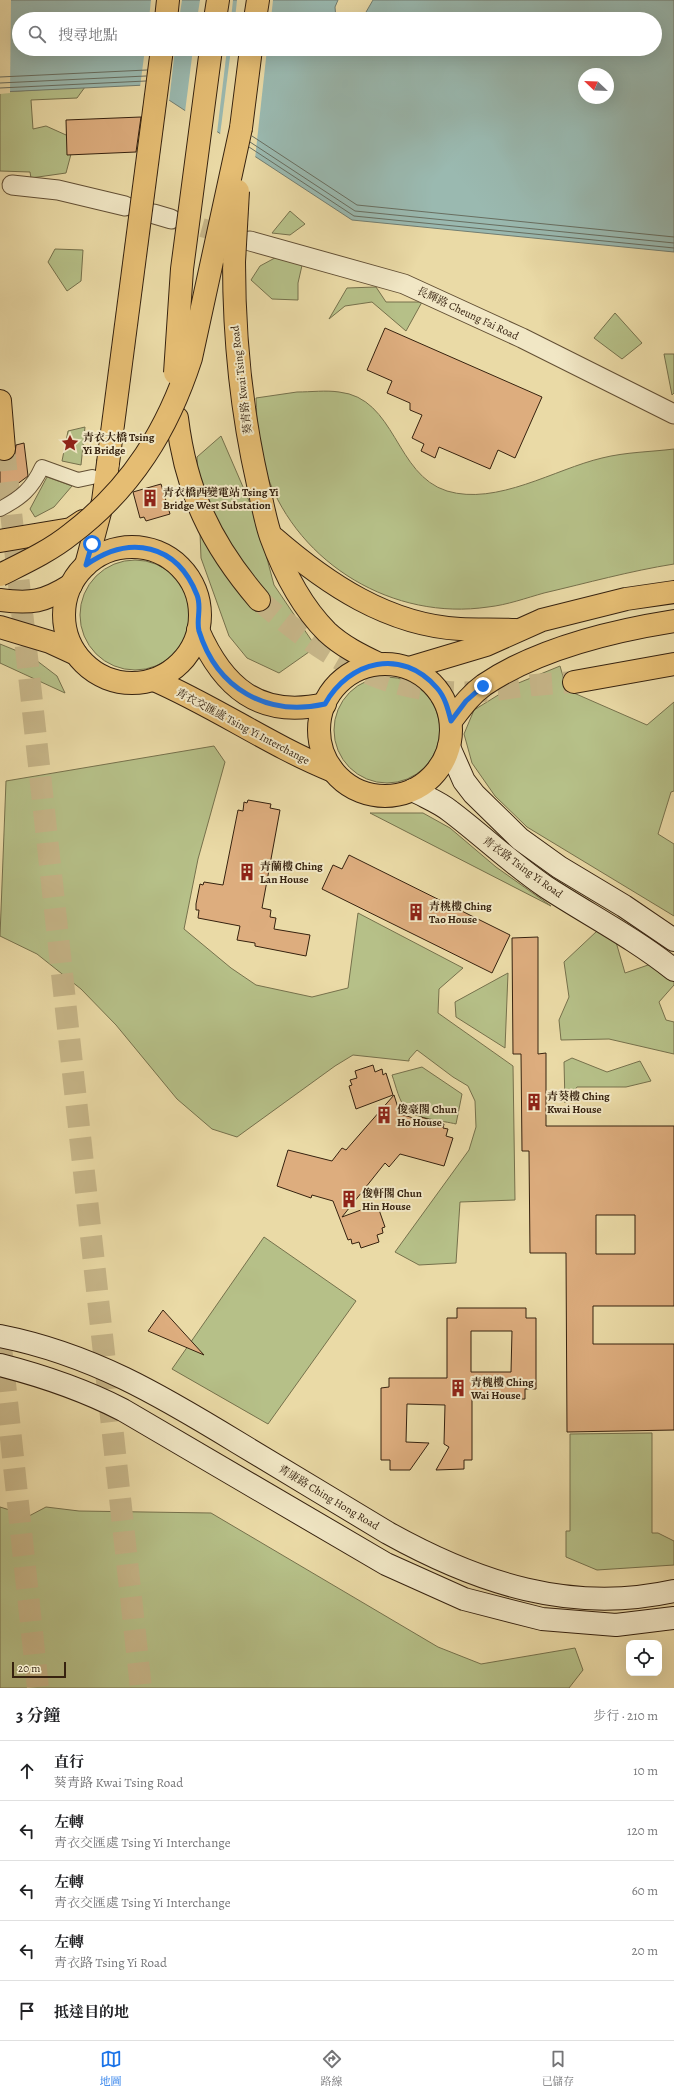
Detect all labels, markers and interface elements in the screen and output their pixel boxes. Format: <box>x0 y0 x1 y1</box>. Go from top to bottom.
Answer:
search box <box>12 12 662 56</box>
icon: search <box>26 23 48 45</box>
text: 搜尋地點 <box>58 25 118 45</box>
north arrow <box>578 68 614 104</box>
street label: 長輝路 Cheung Fai Road <box>414 283 521 344</box>
street label: 葵青路 Kwai Tsing Road <box>227 325 256 435</box>
place label: 青衣大橋 Tsing Yi Bridge <box>82 430 155 458</box>
place icon: 青衣大橋 Tsing Yi Bridge <box>60 433 80 453</box>
place label: 青衣橋西變電站 Tsing Yi Bridge West Substation <box>163 485 278 513</box>
building icon: 青衣橋西變電站 Tsing Yi Bridge West Substation <box>140 488 160 508</box>
route start <box>83 535 101 553</box>
route end <box>474 677 492 695</box>
street label: 青衣交匯處 Tsing Yi Interchange <box>173 685 312 768</box>
street label: 青衣路 Tsing Yi Road <box>480 833 566 902</box>
place label: 青蘭樓 Ching Lan House <box>260 859 323 887</box>
building icon: 青蘭樓 Ching Lan House <box>237 862 257 882</box>
place label: 青桃樓 Ching Tao House <box>429 899 492 927</box>
building icon: 青桃樓 Ching Tao House <box>406 902 426 922</box>
place label: 青葵樓 Ching Kwai House <box>547 1089 610 1117</box>
building icon: 青葵樓 Ching Kwai House <box>524 1092 544 1112</box>
place label: 俊豪閣 Chun Ho House <box>397 1102 457 1130</box>
building icon: 俊豪閣 Chun Ho House <box>374 1105 394 1125</box>
place label: 俊軒閣 Chun Hin House <box>362 1186 422 1214</box>
building icon: 俊軒閣 Chun Hin House <box>339 1189 359 1209</box>
place label: 青槐樓 Ching Wai House <box>470 1375 534 1403</box>
building icon: 青槐樓 Ching Wai House <box>448 1378 468 1398</box>
street label: 青康路 Ching Hong Road <box>276 1461 382 1533</box>
map controls <box>626 1640 662 1676</box>
button: locate <box>626 1640 662 1676</box>
scale bar <box>12 1660 66 1679</box>
text: 20 m <box>18 1661 40 1676</box>
text: 3 分鐘 <box>16 1704 60 1727</box>
text: 步行 · 210 m <box>593 1707 658 1724</box>
text: 直行 <box>54 1752 84 1772</box>
icon: ahead <box>16 1760 38 1782</box>
text: 10 m <box>633 1762 658 1779</box>
text: 葵青路 Kwai Tsing Road <box>54 1774 183 1791</box>
text: 左轉 <box>54 1812 84 1832</box>
icon: left <box>16 1820 38 1842</box>
text: 120 m <box>627 1822 658 1839</box>
text: 青衣交匯處 Tsing Yi Interchange <box>54 1834 231 1851</box>
text: 左轉 <box>54 1872 84 1892</box>
icon: left <box>16 1880 38 1902</box>
text: 60 m <box>632 1882 658 1899</box>
text: 青衣交匯處 Tsing Yi Interchange <box>54 1894 231 1911</box>
text: 左轉 <box>54 1932 84 1952</box>
icon: left <box>16 1940 38 1962</box>
text: 20 m <box>632 1942 658 1959</box>
text: 青衣路 Tsing Yi Road <box>54 1954 167 1971</box>
icon: arrive <box>16 2000 38 2022</box>
text: 抵達目的地 <box>54 2002 129 2022</box>
tab: 地圖 <box>100 2048 122 2089</box>
tab: 路線 <box>321 2048 343 2089</box>
tab: 已儲存 <box>542 2048 575 2089</box>

